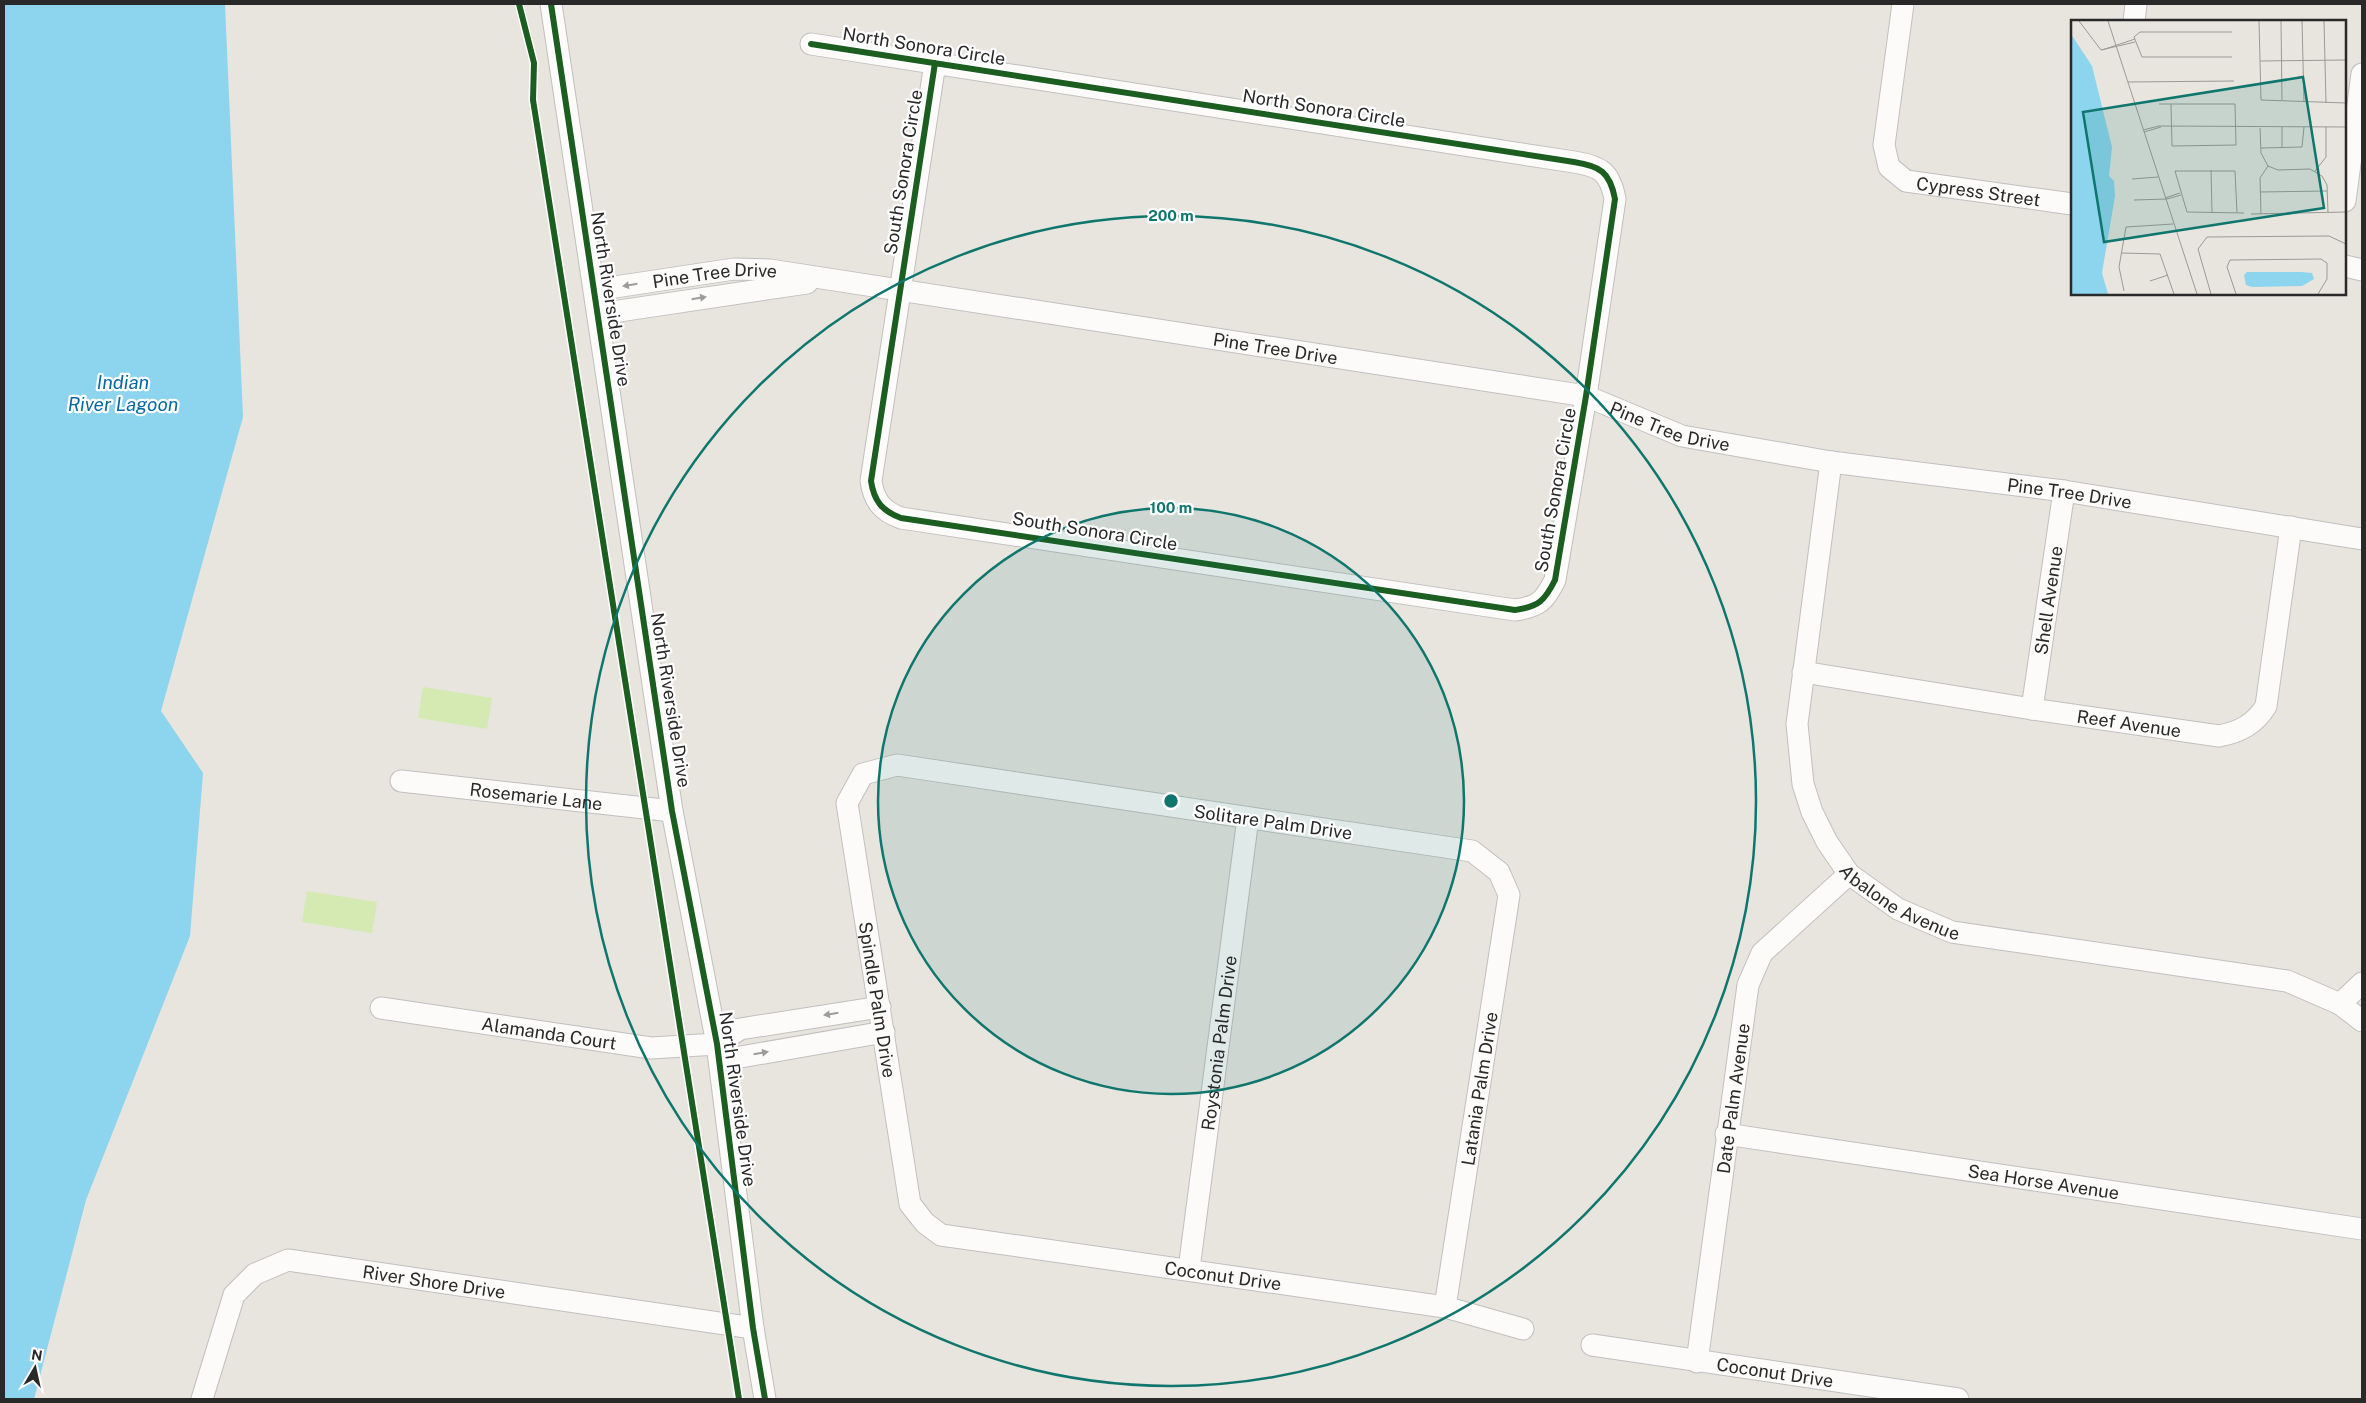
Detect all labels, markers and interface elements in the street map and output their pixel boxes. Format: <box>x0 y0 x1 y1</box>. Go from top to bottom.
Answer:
inset map <box>2071 20 2346 295</box>
street label: North Sonora Circle <box>841 23 1007 69</box>
street label: North Sonora Circle <box>1241 85 1407 131</box>
street label: South Sonora Circle <box>880 88 926 256</box>
street label: Cypress Street <box>1915 172 2042 210</box>
text: 200 m <box>1148 207 1194 224</box>
street label: North Riverside Drive <box>587 210 635 388</box>
street label: Pine Tree Drive <box>651 259 779 292</box>
one-way arrow <box>622 281 638 289</box>
one-way arrow <box>691 294 707 302</box>
street label: Pine Tree Drive <box>1212 328 1339 368</box>
water label: Indian River Lagoon <box>68 371 178 415</box>
street label: Pine Tree Drive <box>1607 397 1732 455</box>
street label: South Sonora Circle <box>1530 406 1580 574</box>
street label: Pine Tree Drive <box>2006 474 2133 512</box>
text: 100 m <box>1150 499 1192 516</box>
street label: South Sonora Circle <box>1011 508 1179 554</box>
street label: Shell Avenue <box>2030 544 2066 656</box>
street label: North Riverside Drive <box>647 611 695 789</box>
street label: Reef Avenue <box>2075 705 2183 741</box>
street label: Rosemarie Lane <box>469 778 604 814</box>
centre of rings <box>1162 792 1180 810</box>
street label: Solitare Palm Drive <box>1192 800 1354 844</box>
street label: Abalone Avenue <box>1835 861 1961 943</box>
street label: Spindle Palm Drive <box>855 920 901 1079</box>
street label: Roystonia Palm Drive <box>1197 954 1240 1132</box>
street label: North Riverside Drive <box>715 1010 761 1188</box>
street label: Latania Palm Drive <box>1457 1010 1501 1167</box>
one-way arrow <box>823 1011 839 1019</box>
street label: Alamanda Court <box>480 1013 618 1053</box>
street label: Date Palm Avenue <box>1712 1022 1753 1175</box>
one-way arrow <box>754 1049 770 1057</box>
street label: Sea Horse Avenue <box>1966 1160 2121 1203</box>
street label: Coconut Drive <box>1163 1257 1283 1294</box>
street label: River Shore Drive <box>361 1261 507 1302</box>
north arrow <box>10 1343 60 1393</box>
text: N <box>30 1346 44 1364</box>
street label: Coconut Drive <box>1715 1353 1835 1391</box>

